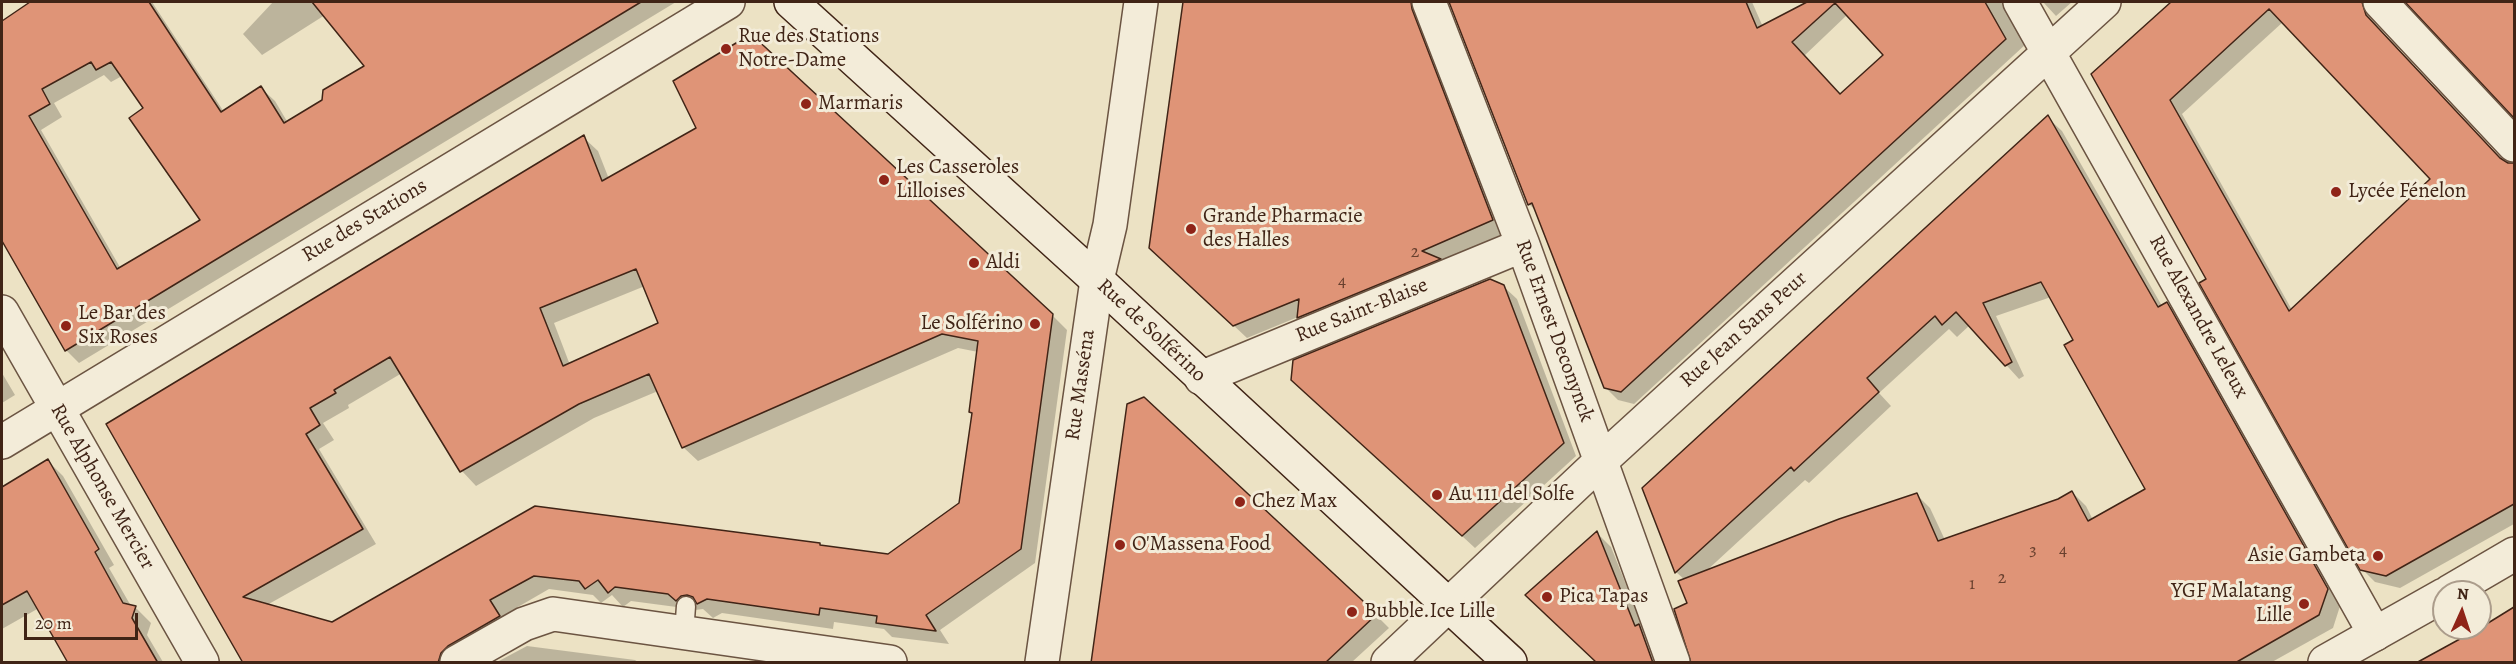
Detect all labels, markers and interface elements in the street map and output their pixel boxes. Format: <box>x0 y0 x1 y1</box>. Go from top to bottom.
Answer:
place label: Rue des Stations Notre-Dame <box>738 24 880 74</box>
marker: Rue des Stations Notre-Dame <box>719 42 733 56</box>
place label: Marmaris <box>818 91 903 117</box>
marker: Marmaris <box>799 97 813 111</box>
place label: Les Casseroles Lilloises <box>896 155 1019 205</box>
marker: Les Casseroles Lilloises <box>877 173 891 187</box>
street label: Rue des Stations <box>298 174 432 268</box>
place label: Lycée Fénelon <box>2348 179 2466 205</box>
marker: Lycée Fénelon <box>2329 185 2343 199</box>
place label: Grande Pharmacie des Halles <box>1203 204 1363 254</box>
marker: Grande Pharmacie des Halles <box>1184 222 1198 236</box>
street label: Rue Alexandre Leleux <box>2143 231 2253 403</box>
street label: Rue Ernest Deconynck <box>1509 237 1599 425</box>
house number: 2 <box>1411 242 1419 264</box>
place label: Aldi <box>986 250 1020 276</box>
marker: Aldi <box>967 256 981 270</box>
street label: Rue Jean Sans Peur <box>1675 266 1813 394</box>
house number: 4 <box>1338 271 1346 293</box>
street label: Rue Saint-Blaise <box>1292 273 1432 349</box>
street label: Rue de Solférino <box>1091 274 1211 388</box>
place label: Le Bar des Six Roses <box>78 301 166 351</box>
place label: Le Solférino <box>921 311 1023 337</box>
marker: Le Solférino <box>1028 317 1042 331</box>
marker: Le Bar des Six Roses <box>59 319 73 333</box>
street label: Rue Masséna <box>1061 328 1101 442</box>
street label: Rue Alphonse Mercier <box>44 400 160 574</box>
place label: Au 111 del Solfe <box>1449 482 1574 508</box>
marker: Au 111 del Solfe <box>1430 488 1444 502</box>
place label: Chez Max <box>1252 489 1337 515</box>
marker: Chez Max <box>1233 495 1247 509</box>
place label: O'Massena Food <box>1132 532 1271 558</box>
marker: O'Massena Food <box>1113 538 1127 552</box>
house number: 3 <box>2029 540 2037 562</box>
house number: 4 <box>2059 540 2067 562</box>
place label: Asie Gambeta <box>2248 543 2366 569</box>
marker: Asie Gambeta <box>2371 549 2385 563</box>
house number: 2 <box>1998 568 2006 590</box>
house number: 1 <box>1969 574 1975 596</box>
place label: YGF Malatang Lille <box>2171 579 2292 629</box>
north arrow <box>2432 580 2492 640</box>
text: N <box>2456 583 2469 605</box>
place label: Pica Tapas <box>1559 584 1648 610</box>
marker: Pica Tapas <box>1540 590 1554 604</box>
marker: YGF Malatang Lille <box>2297 597 2311 611</box>
place label: Bubble.Ice Lille <box>1364 599 1495 625</box>
scale bar <box>27 601 141 639</box>
marker: Bubble.Ice Lille <box>1345 605 1359 619</box>
text: 20 m <box>35 611 72 635</box>

